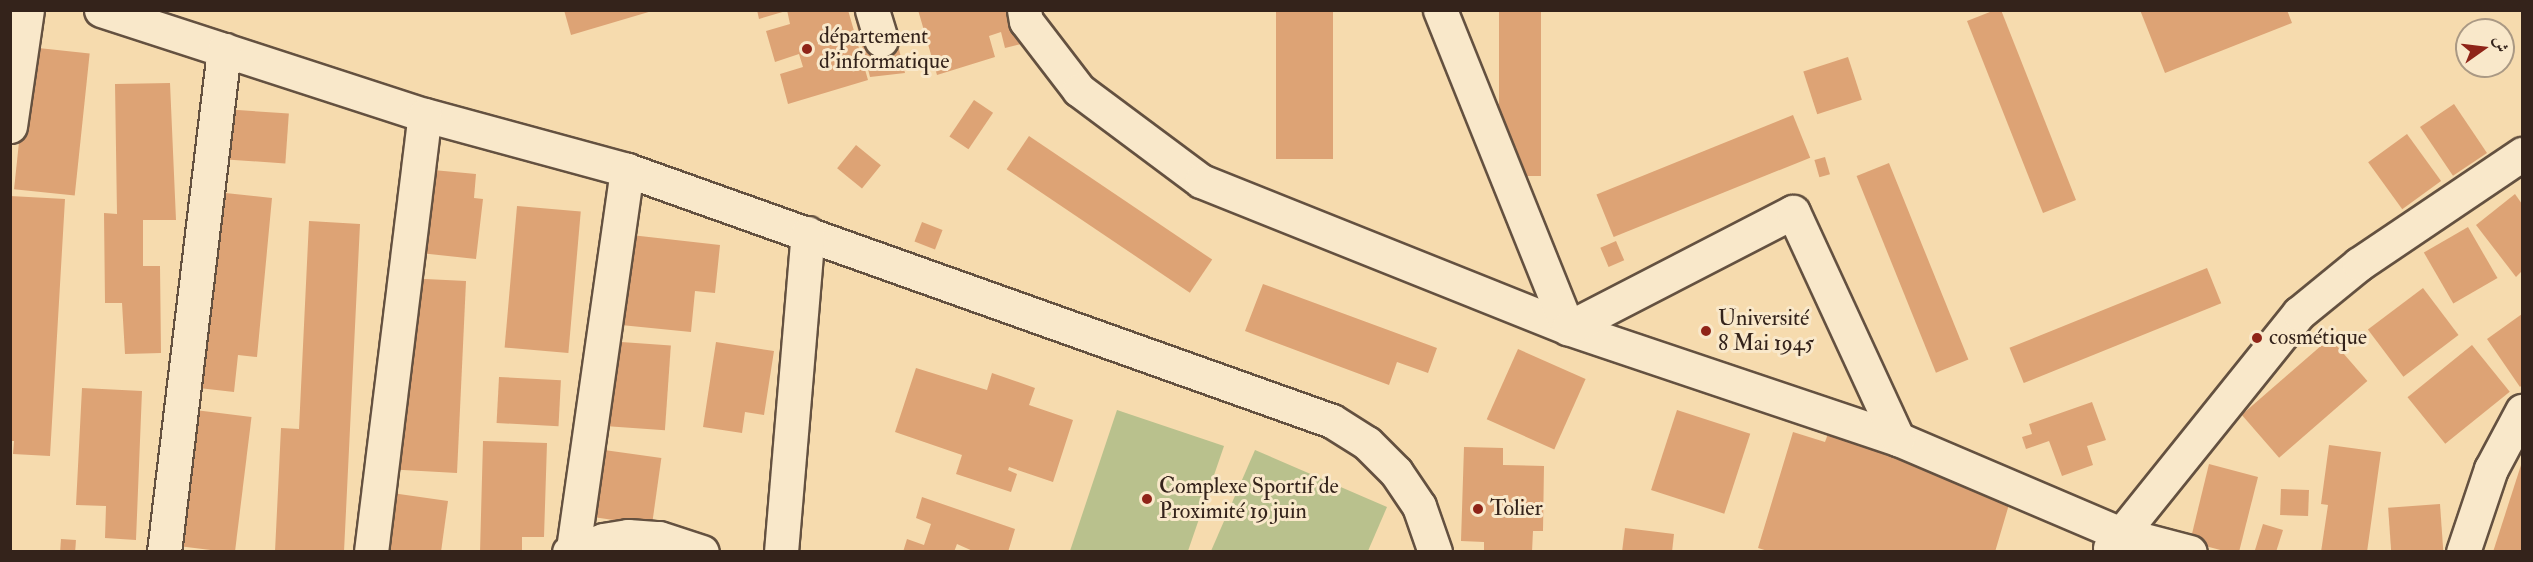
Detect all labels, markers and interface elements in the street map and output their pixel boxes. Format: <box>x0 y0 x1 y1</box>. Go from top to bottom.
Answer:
north arrow <box>2455 18 2515 78</box>
place label: département d'informatique <box>819 23 949 74</box>
text: ش <box>2489 34 2512 54</box>
marker: département d'informatique <box>800 42 814 56</box>
place label: Université 8 Mai 1945 <box>1718 305 1814 356</box>
marker: Université 8 Mai 1945 <box>1699 324 1713 338</box>
place label: cosmétique <box>2269 325 2367 351</box>
marker: cosmétique <box>2250 331 2264 345</box>
place label: Complexe Sportif de Proximité 19 juin <box>1159 473 1339 524</box>
marker: Complexe Sportif de Proximité 19 juin <box>1140 492 1154 506</box>
place label: Tolier <box>1490 496 1543 522</box>
marker: Tolier <box>1471 502 1485 516</box>

